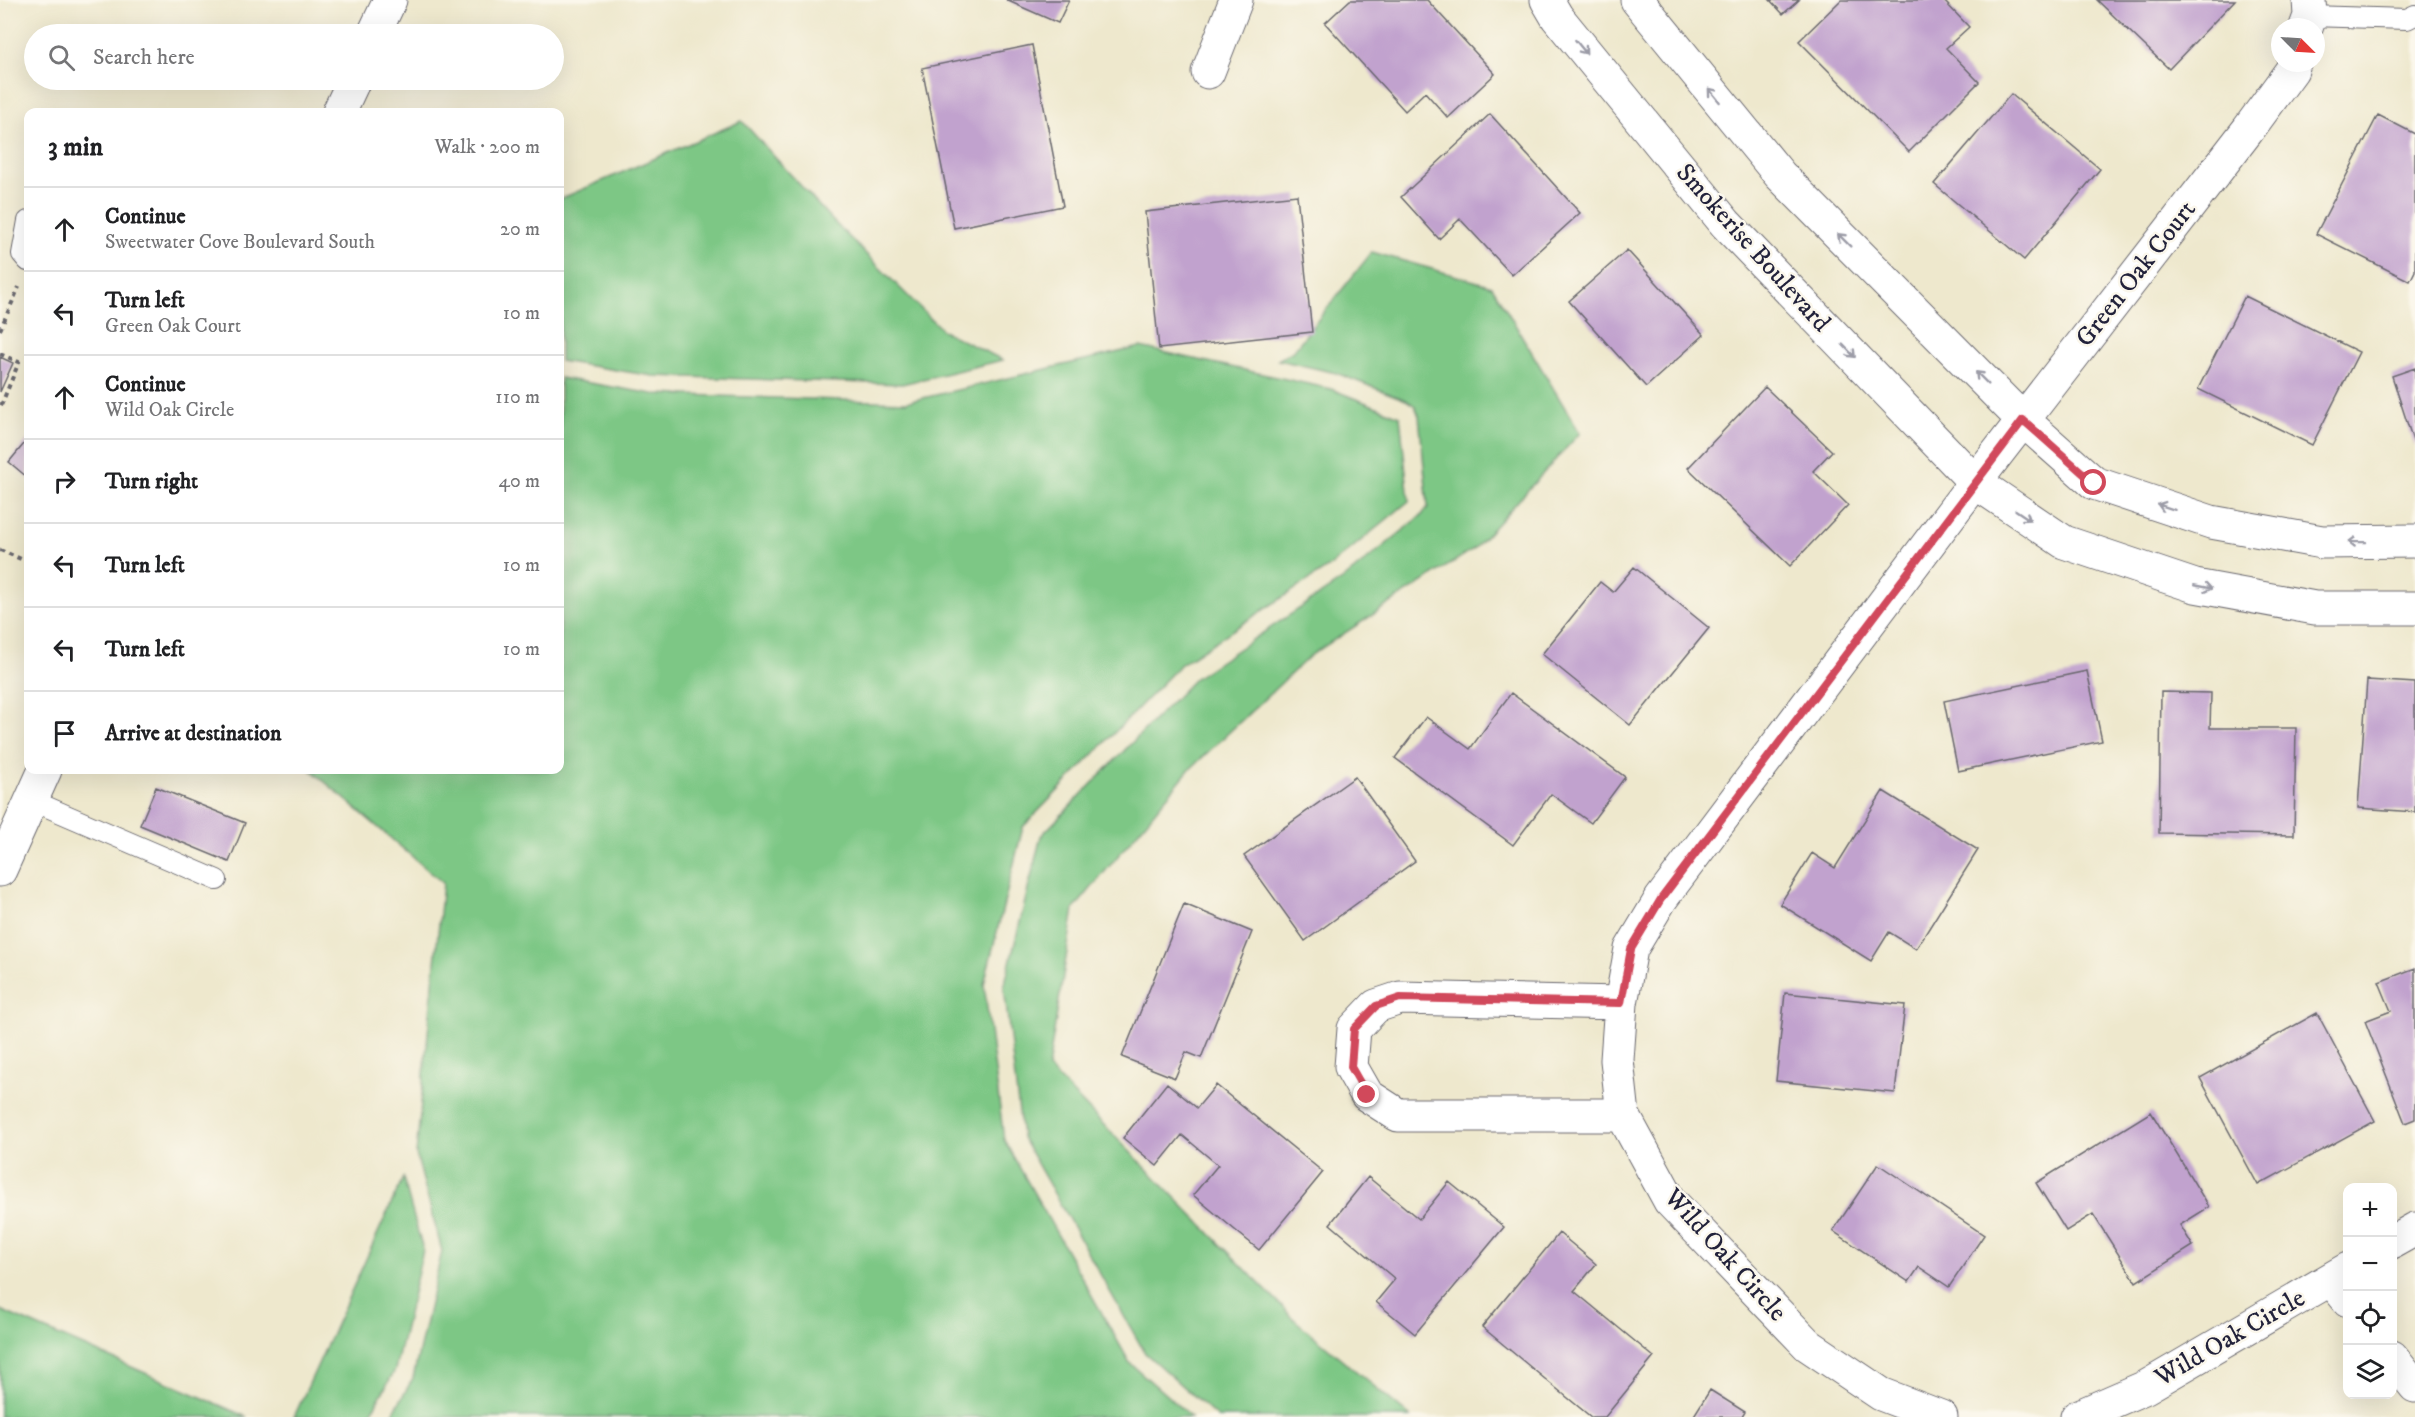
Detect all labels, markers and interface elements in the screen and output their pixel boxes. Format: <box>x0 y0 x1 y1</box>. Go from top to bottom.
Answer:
north arrow <box>2271 18 2325 72</box>
search box <box>24 24 564 90</box>
one-way arrow <box>1575 39 1588 55</box>
icon: search <box>45 41 78 74</box>
text: Search here <box>93 44 195 71</box>
one-way arrow <box>1708 87 1721 103</box>
text: 3 min <box>48 131 103 164</box>
text: Walk · 200 m <box>434 135 540 160</box>
street label: Smokerise Boulevard <box>1669 157 1837 339</box>
street label: Green Oak Court <box>2069 194 2203 354</box>
text: Continue <box>105 203 186 230</box>
icon: ahead <box>48 213 81 246</box>
text: 20 m <box>500 217 540 242</box>
text: Sweetwater Cove Boulevard South <box>105 230 375 255</box>
one-way arrow <box>1837 232 1852 247</box>
text: Turn left <box>105 287 185 314</box>
icon: left <box>48 297 81 330</box>
text: 10 m <box>503 301 540 326</box>
text: Green Oak Court <box>105 314 241 339</box>
one-way arrow <box>1841 344 1856 359</box>
text: Continue <box>105 371 186 398</box>
one-way arrow <box>1974 371 1989 386</box>
icon: ahead <box>48 381 81 414</box>
text: 110 m <box>495 385 540 410</box>
text: Wild Oak Circle <box>105 398 234 423</box>
icon: right <box>48 465 81 498</box>
text: Turn right <box>105 468 198 495</box>
text: 40 m <box>498 469 540 494</box>
route start <box>2080 469 2106 495</box>
one-way arrow <box>2157 501 2176 512</box>
one-way arrow <box>2015 509 2031 521</box>
one-way arrow <box>2347 537 2367 548</box>
icon: left <box>48 549 81 582</box>
text: Turn left <box>105 552 185 579</box>
text: 10 m <box>503 553 540 578</box>
one-way arrow <box>2192 582 2212 593</box>
icon: left <box>48 633 81 666</box>
text: Turn left <box>105 636 185 663</box>
text: 10 m <box>503 637 540 662</box>
icon: arrive <box>48 717 81 750</box>
text: Arrive at destination <box>105 720 282 747</box>
route end <box>1353 1081 1379 1107</box>
street label: Wild Oak Circle <box>1656 1181 1793 1328</box>
map controls <box>2343 1183 2397 1399</box>
button: + <box>2343 1183 2397 1237</box>
button: − <box>2343 1237 2397 1291</box>
street label: Wild Oak Circle <box>2148 1282 2311 1395</box>
button: locate <box>2343 1291 2397 1345</box>
button: layers <box>2343 1345 2397 1399</box>

